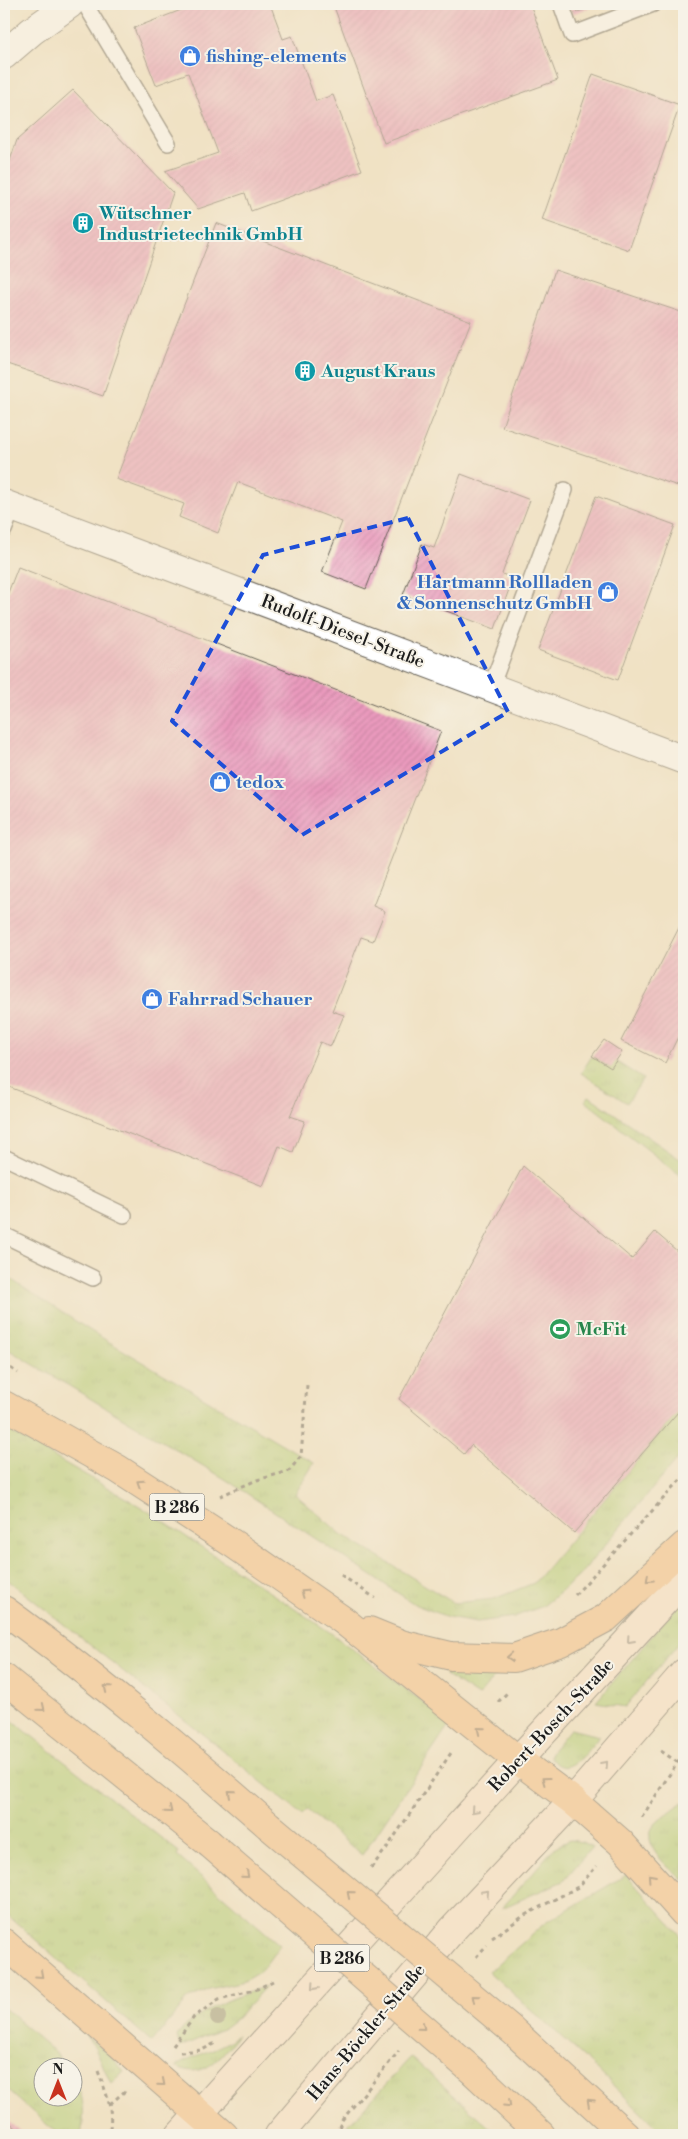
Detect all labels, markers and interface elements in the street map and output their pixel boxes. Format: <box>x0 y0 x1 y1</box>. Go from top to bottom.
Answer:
shop icon: fishing-elements <box>178 44 202 68</box>
place label: fishing-elements <box>206 45 347 68</box>
place label: Wütschner Industrietechnik GmbH <box>98 202 303 246</box>
building icon: Wütschner Industrietechnik GmbH <box>71 211 95 235</box>
building icon: August Kraus <box>293 359 317 383</box>
place label: August Kraus <box>320 360 436 383</box>
place label: Hartmann Rollladen & Sonnenschutz GmbH <box>397 571 592 615</box>
shop icon: Hartmann Rollladen & Sonnenschutz GmbH <box>596 580 620 604</box>
street label: Rudolf-Diesel-Straße <box>258 590 428 673</box>
shop icon: tedox <box>208 770 232 794</box>
place label: tedox <box>236 771 285 794</box>
shop icon: Fahrrad Schauer <box>140 987 164 1011</box>
place label: Fahrrad Schauer <box>168 988 313 1011</box>
sports icon: McFit <box>548 1317 572 1341</box>
place label: McFit <box>576 1318 627 1341</box>
one-way arrow <box>137 1480 146 1490</box>
road number: B 286 <box>150 1494 204 1520</box>
one-way arrow <box>645 1573 654 1582</box>
one-way arrow <box>301 1590 310 1599</box>
one-way arrow <box>627 1634 636 1643</box>
one-way arrow <box>506 1652 514 1663</box>
street label: Robert-Bosch-Straße <box>484 1654 619 1797</box>
one-way arrow <box>103 1685 112 1694</box>
one-way arrow <box>36 1703 45 1711</box>
one-way arrow <box>477 1727 486 1735</box>
one-way arrow <box>599 1761 608 1770</box>
one-way arrow <box>542 1778 551 1786</box>
one-way arrow <box>227 1790 236 1799</box>
one-way arrow <box>471 1804 480 1813</box>
one-way arrow <box>163 1805 172 1813</box>
one-way arrow <box>241 1869 250 1878</box>
one-way arrow <box>648 1873 657 1882</box>
one-way arrow <box>481 1890 490 1899</box>
one-way arrow <box>347 1891 356 1900</box>
road number: B 286 <box>314 1945 370 1972</box>
street label: Hans-Böckler-Straße <box>302 1959 430 2106</box>
one-way arrow <box>35 1969 44 1978</box>
one-way arrow <box>311 1981 320 1990</box>
one-way arrow <box>471 1995 480 2004</box>
one-way arrow <box>416 2021 425 2030</box>
north arrow <box>32 2056 82 2106</box>
text: N <box>52 2061 64 2079</box>
one-way arrow <box>156 2077 165 2085</box>
one-way arrow <box>503 2098 512 2107</box>
one-way arrow <box>587 2099 596 2108</box>

